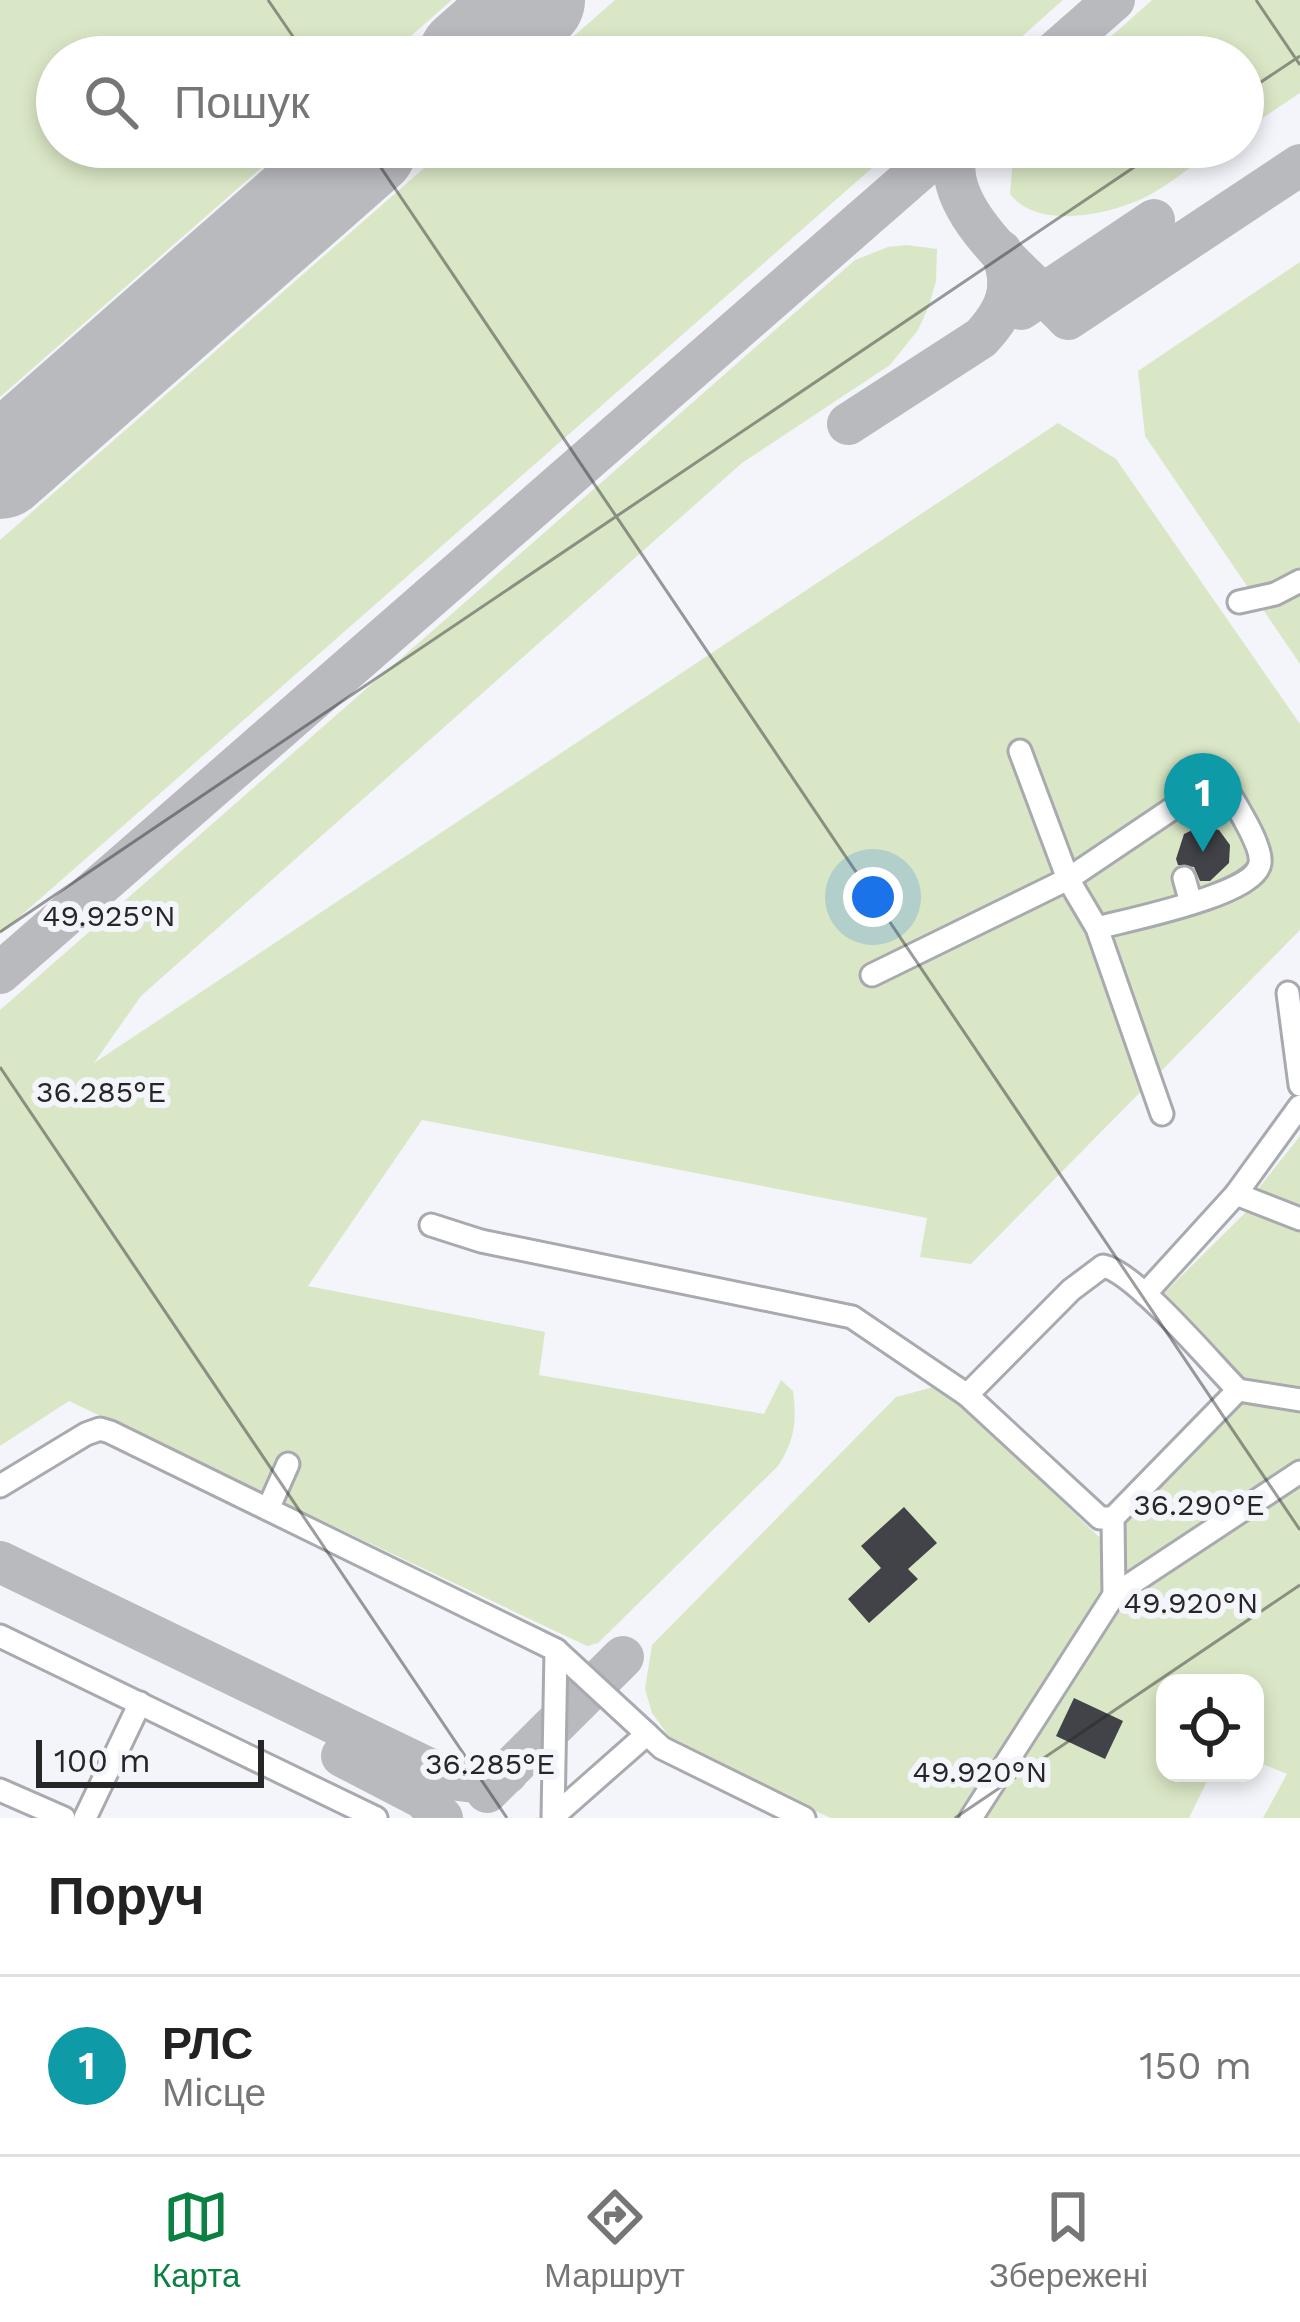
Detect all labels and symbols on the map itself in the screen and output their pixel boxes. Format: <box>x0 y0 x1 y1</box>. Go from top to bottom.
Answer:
pin: 1 <box>1164 753 1242 852</box>
your location <box>843 867 903 927</box>
text: 49.925°N <box>42 898 176 933</box>
text: 36.285°E <box>36 1074 166 1109</box>
text: 36.290°E <box>1133 1487 1265 1522</box>
text: 49.920°N <box>1124 1585 1258 1620</box>
scale bar <box>36 1734 264 1787</box>
text: 36.285°E <box>425 1746 555 1781</box>
text: 49.920°N <box>913 1754 1047 1789</box>

